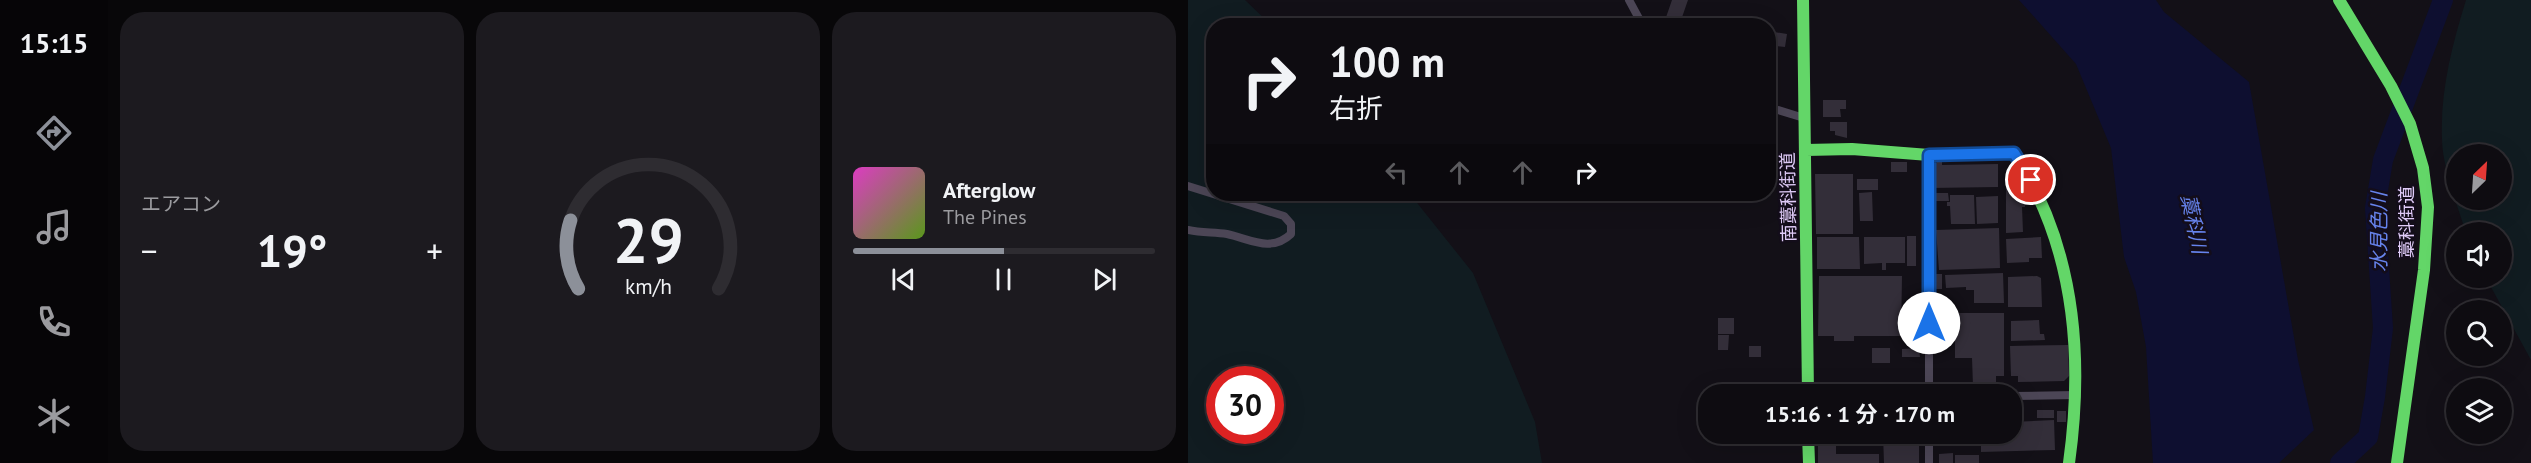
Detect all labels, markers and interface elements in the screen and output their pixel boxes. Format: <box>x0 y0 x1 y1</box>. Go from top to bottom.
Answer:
text: 15:15 <box>20 26 88 60</box>
text: 100 m <box>1329 34 1445 89</box>
icon: right <box>1230 42 1308 120</box>
text: 右折 <box>1329 91 1383 125</box>
icon: directions <box>33 112 75 154</box>
north arrow <box>2446 144 2512 210</box>
map controls <box>2446 144 2512 444</box>
street label: 南藁科街道 <box>1776 152 1800 242</box>
pin <box>2005 154 2056 205</box>
icon: left <box>1380 156 1413 189</box>
icon: ahead <box>1443 156 1476 189</box>
icon: ahead <box>1506 156 1539 189</box>
icon: right <box>1569 156 1602 189</box>
icon: arrive <box>2014 163 2047 196</box>
text: Afterglow <box>943 176 1035 204</box>
street label: 藁科街道 <box>2395 186 2418 258</box>
water label: 水見色川 <box>2366 190 2392 272</box>
text: エアコン <box>141 191 221 217</box>
water label: 藁科川 <box>2175 192 2213 258</box>
text: 29 <box>613 199 683 280</box>
text: The Pines <box>943 204 1027 230</box>
icon: music <box>33 206 75 248</box>
text: 19° <box>257 221 327 279</box>
button: sound <box>2446 222 2512 288</box>
text: − <box>141 229 158 272</box>
text: + <box>426 229 443 272</box>
icon: previous <box>887 263 920 296</box>
icon: pause <box>987 263 1020 296</box>
icon: next <box>1088 263 1121 296</box>
text: km/h <box>624 272 671 300</box>
position arrow <box>1897 291 1961 355</box>
button: search <box>2446 300 2512 366</box>
icon: phone <box>33 301 75 343</box>
speed limit sign: 30 <box>1206 366 1284 444</box>
button: layers <box>2446 378 2512 444</box>
icon: climate <box>33 395 75 437</box>
text: 15:16 · 1 分 · 170 m <box>1765 400 1955 428</box>

